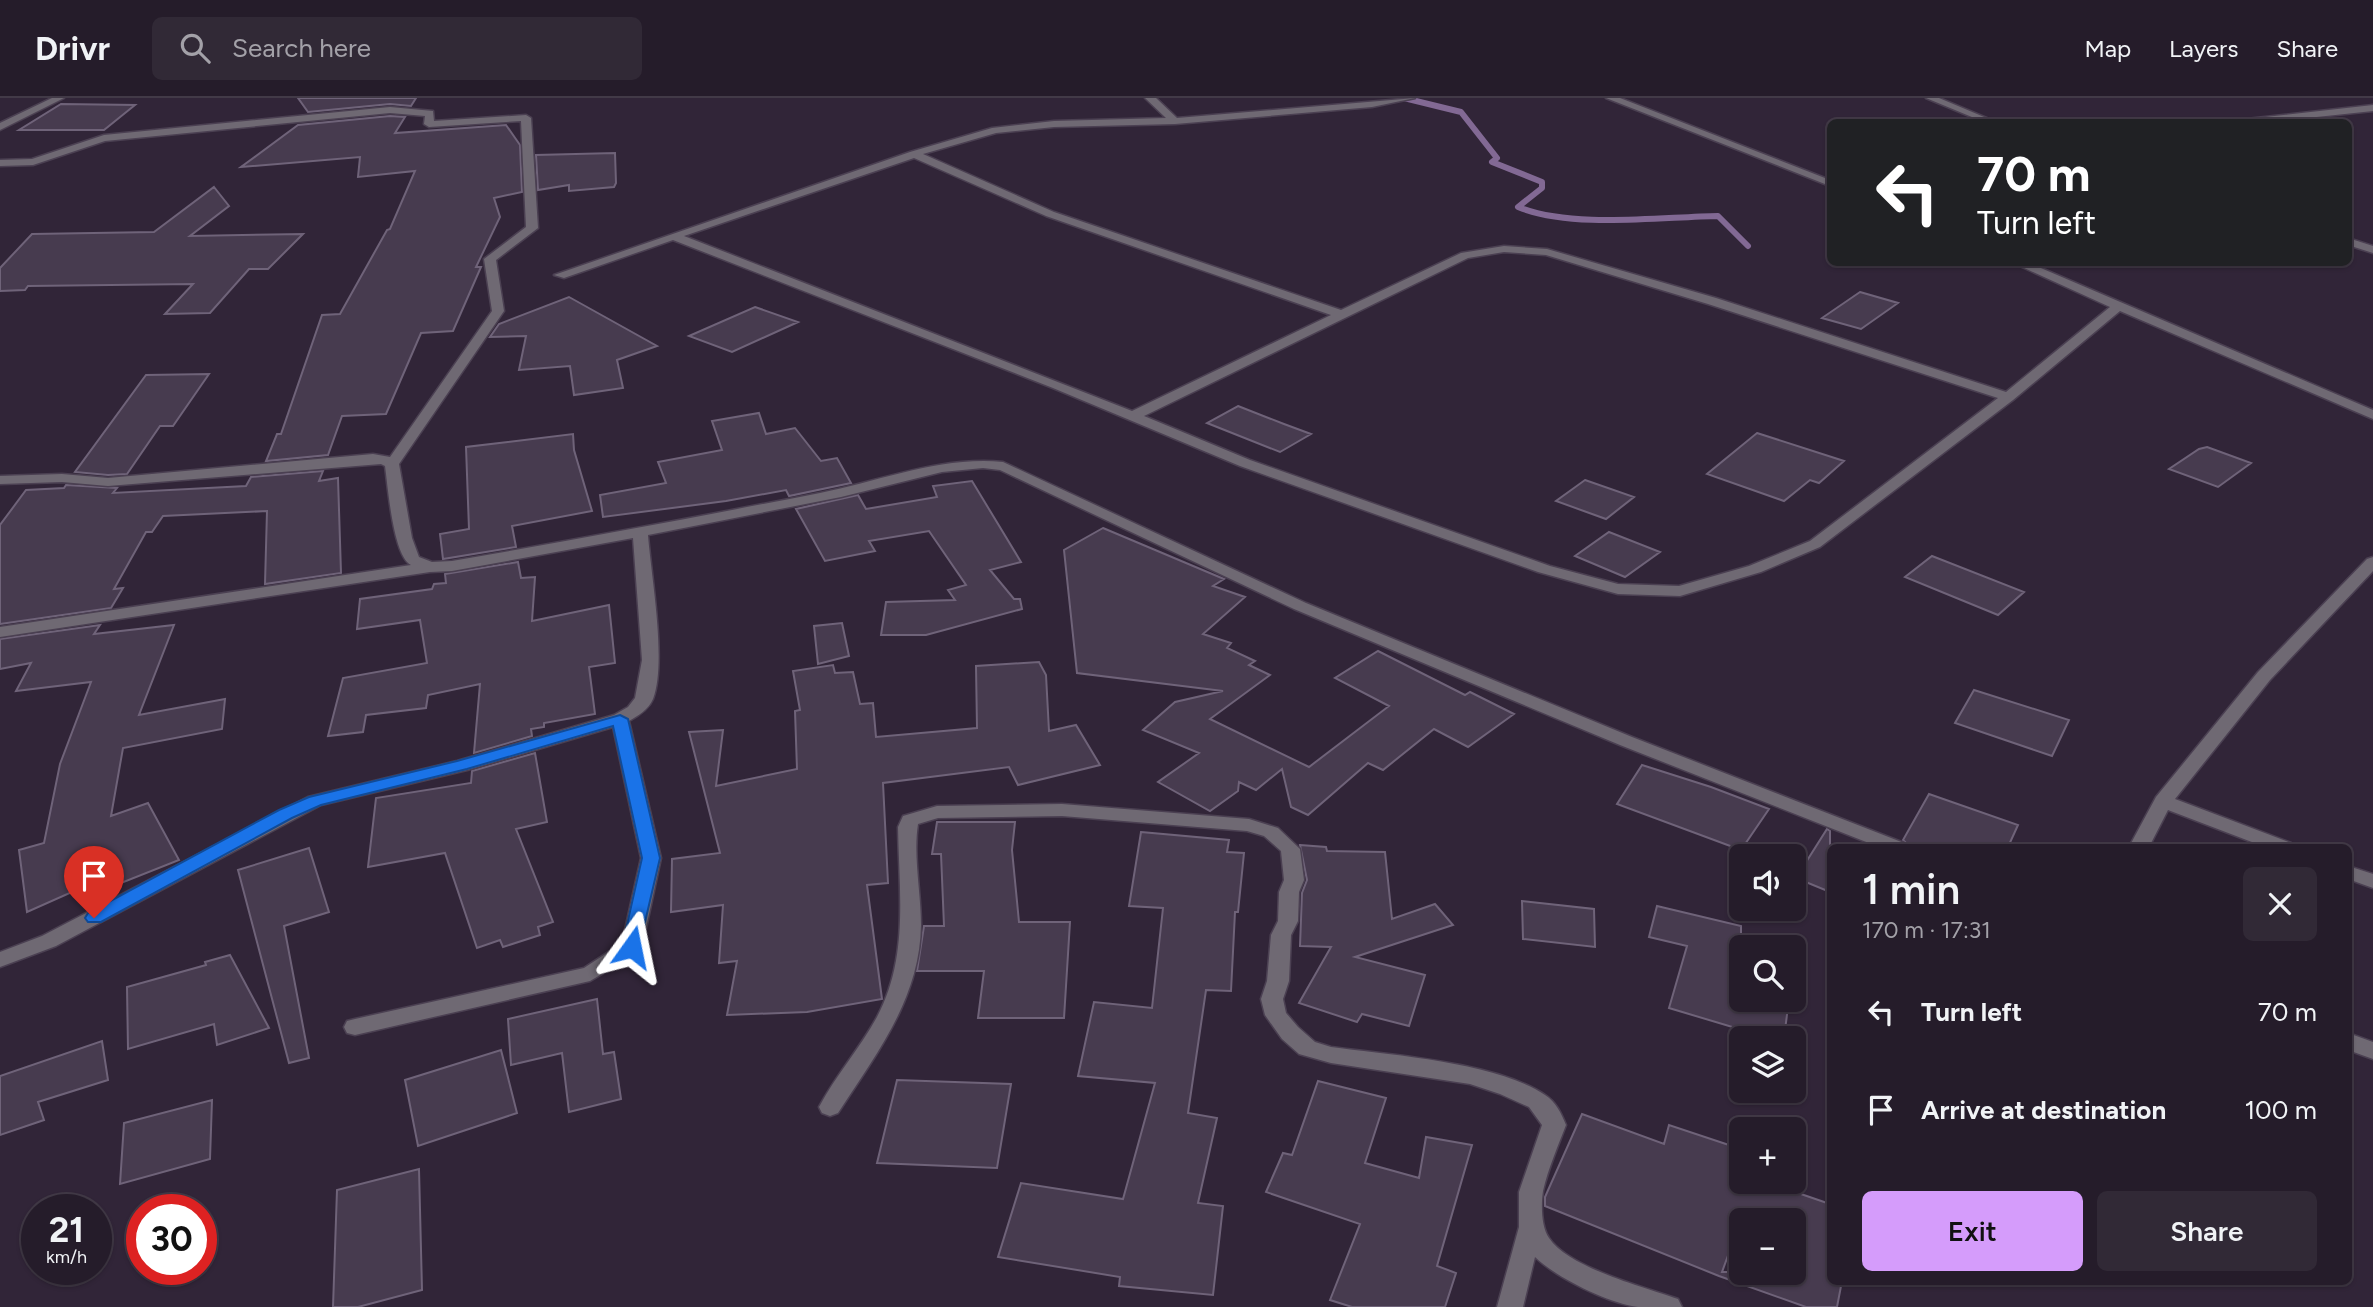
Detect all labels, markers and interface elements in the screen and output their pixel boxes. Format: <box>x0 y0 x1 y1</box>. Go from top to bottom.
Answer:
search box <box>152 17 642 80</box>
text: Drivr <box>35 29 110 68</box>
icon: search <box>176 29 214 67</box>
text: Search here <box>232 32 371 64</box>
text: Map <box>2084 34 2131 63</box>
text: Layers <box>2169 34 2238 63</box>
text: Share <box>2276 34 2338 63</box>
text: 70 m <box>1977 144 2090 203</box>
icon: left <box>1862 147 1953 238</box>
text: Turn left <box>1977 204 2096 242</box>
map controls <box>1729 844 1806 1285</box>
button: sound <box>1729 844 1806 921</box>
pin <box>64 846 124 918</box>
icon: arrive <box>75 857 113 895</box>
text: 1 min <box>1862 864 1960 915</box>
button: close <box>2243 867 2317 941</box>
position arrow <box>595 910 669 984</box>
text: 170 m · 17:31 <box>1862 916 1991 944</box>
button: search <box>1729 935 1806 1012</box>
icon: left <box>1862 993 1900 1031</box>
text: Turn left <box>1921 996 2022 1028</box>
text: 70 m <box>2258 996 2317 1028</box>
button: layers <box>1729 1026 1806 1103</box>
icon: arrive <box>1862 1091 1900 1129</box>
text: Arrive at destination <box>1921 1094 2166 1126</box>
text: 100 m <box>2244 1094 2317 1126</box>
button: + <box>1729 1117 1806 1194</box>
button: Exit <box>1862 1191 2083 1271</box>
button: Share <box>2097 1191 2317 1271</box>
speed limit sign: 30 <box>126 1194 217 1285</box>
button: − <box>1729 1208 1806 1285</box>
text: 21 <box>49 1209 84 1251</box>
text: km/h <box>46 1246 87 1268</box>

